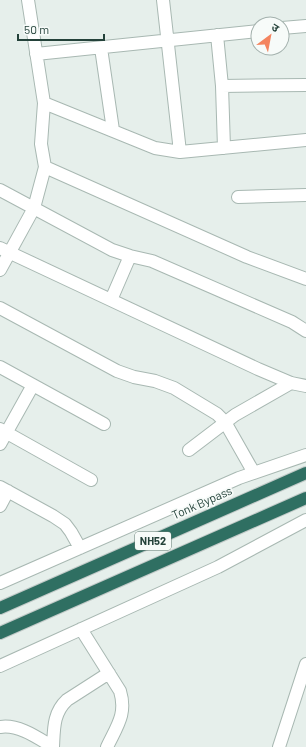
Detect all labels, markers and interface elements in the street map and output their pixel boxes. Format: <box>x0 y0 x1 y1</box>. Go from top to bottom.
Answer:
scale bar <box>18 16 104 42</box>
north arrow <box>250 16 290 56</box>
text: उ <box>269 20 282 35</box>
text: 50 m <box>24 22 49 36</box>
street label: Tonk Bypass <box>169 482 234 522</box>
road number: NH52 <box>135 532 171 550</box>

